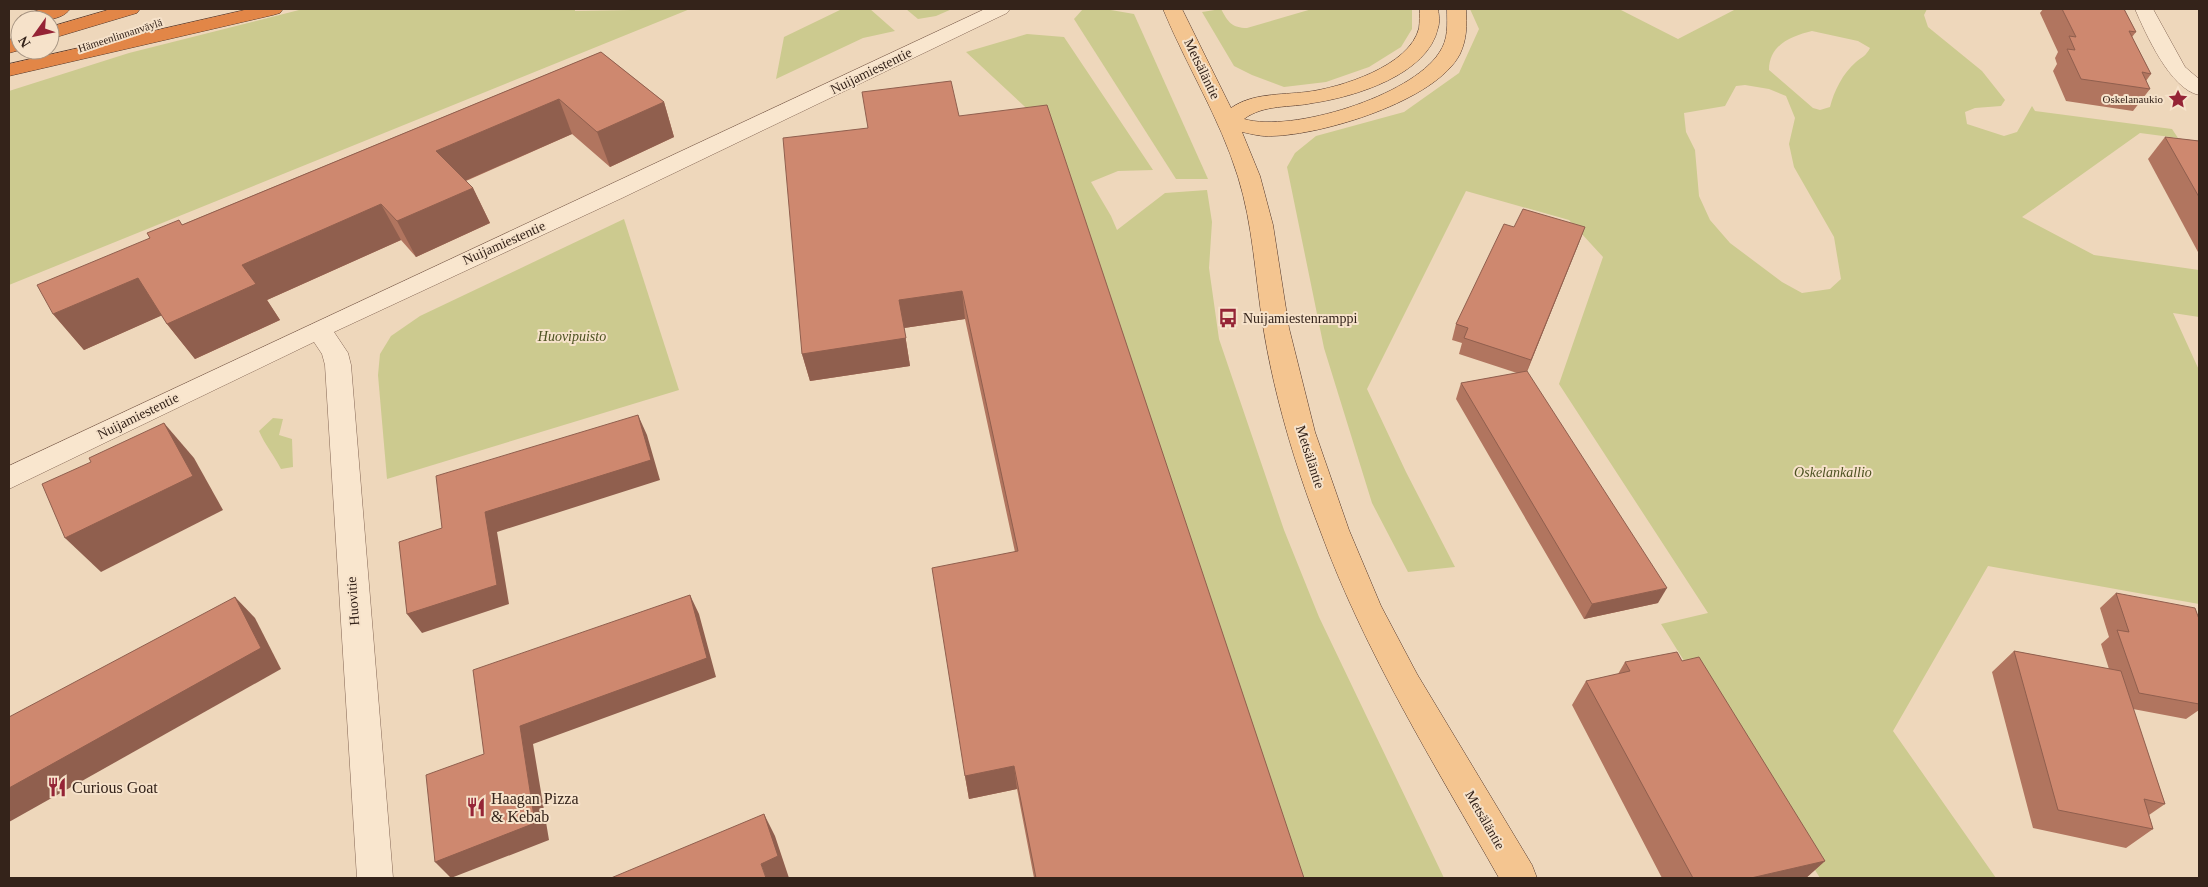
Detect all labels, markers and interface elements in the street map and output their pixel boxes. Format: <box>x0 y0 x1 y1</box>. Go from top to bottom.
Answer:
north arrow <box>10 10 60 60</box>
street label: Hämeenlinnanväylä <box>76 16 164 54</box>
text: N <box>15 33 34 50</box>
street label: Metsäläntie <box>1181 36 1223 102</box>
street label: Nuijamiestentie <box>828 45 914 97</box>
place icon: Oskelanaukio <box>2167 88 2189 110</box>
place label: Oskelanaukio <box>2103 93 2163 105</box>
street label: Nuijamiestentie <box>460 218 548 268</box>
bus stop icon: Nuijamiestenramppi <box>1217 307 1239 329</box>
place label: Nuijamiestenramppi <box>1243 311 1357 326</box>
park label: Huovipuisto <box>537 329 606 344</box>
street label: Nuijamiestentie <box>95 390 181 442</box>
street label: Metsäläntie <box>1293 424 1327 490</box>
park label: Oskelankallio <box>1794 465 1872 480</box>
street label: Huovitie <box>344 576 362 626</box>
restaurant icon: Curious Goat <box>46 776 68 798</box>
place label: Curious Goat <box>72 779 158 796</box>
street label: Metsäläntie <box>1462 788 1508 852</box>
place label: Haagan Pizza & Kebab <box>491 790 579 825</box>
restaurant icon: Haagan Pizza & Kebab <box>465 796 487 818</box>

